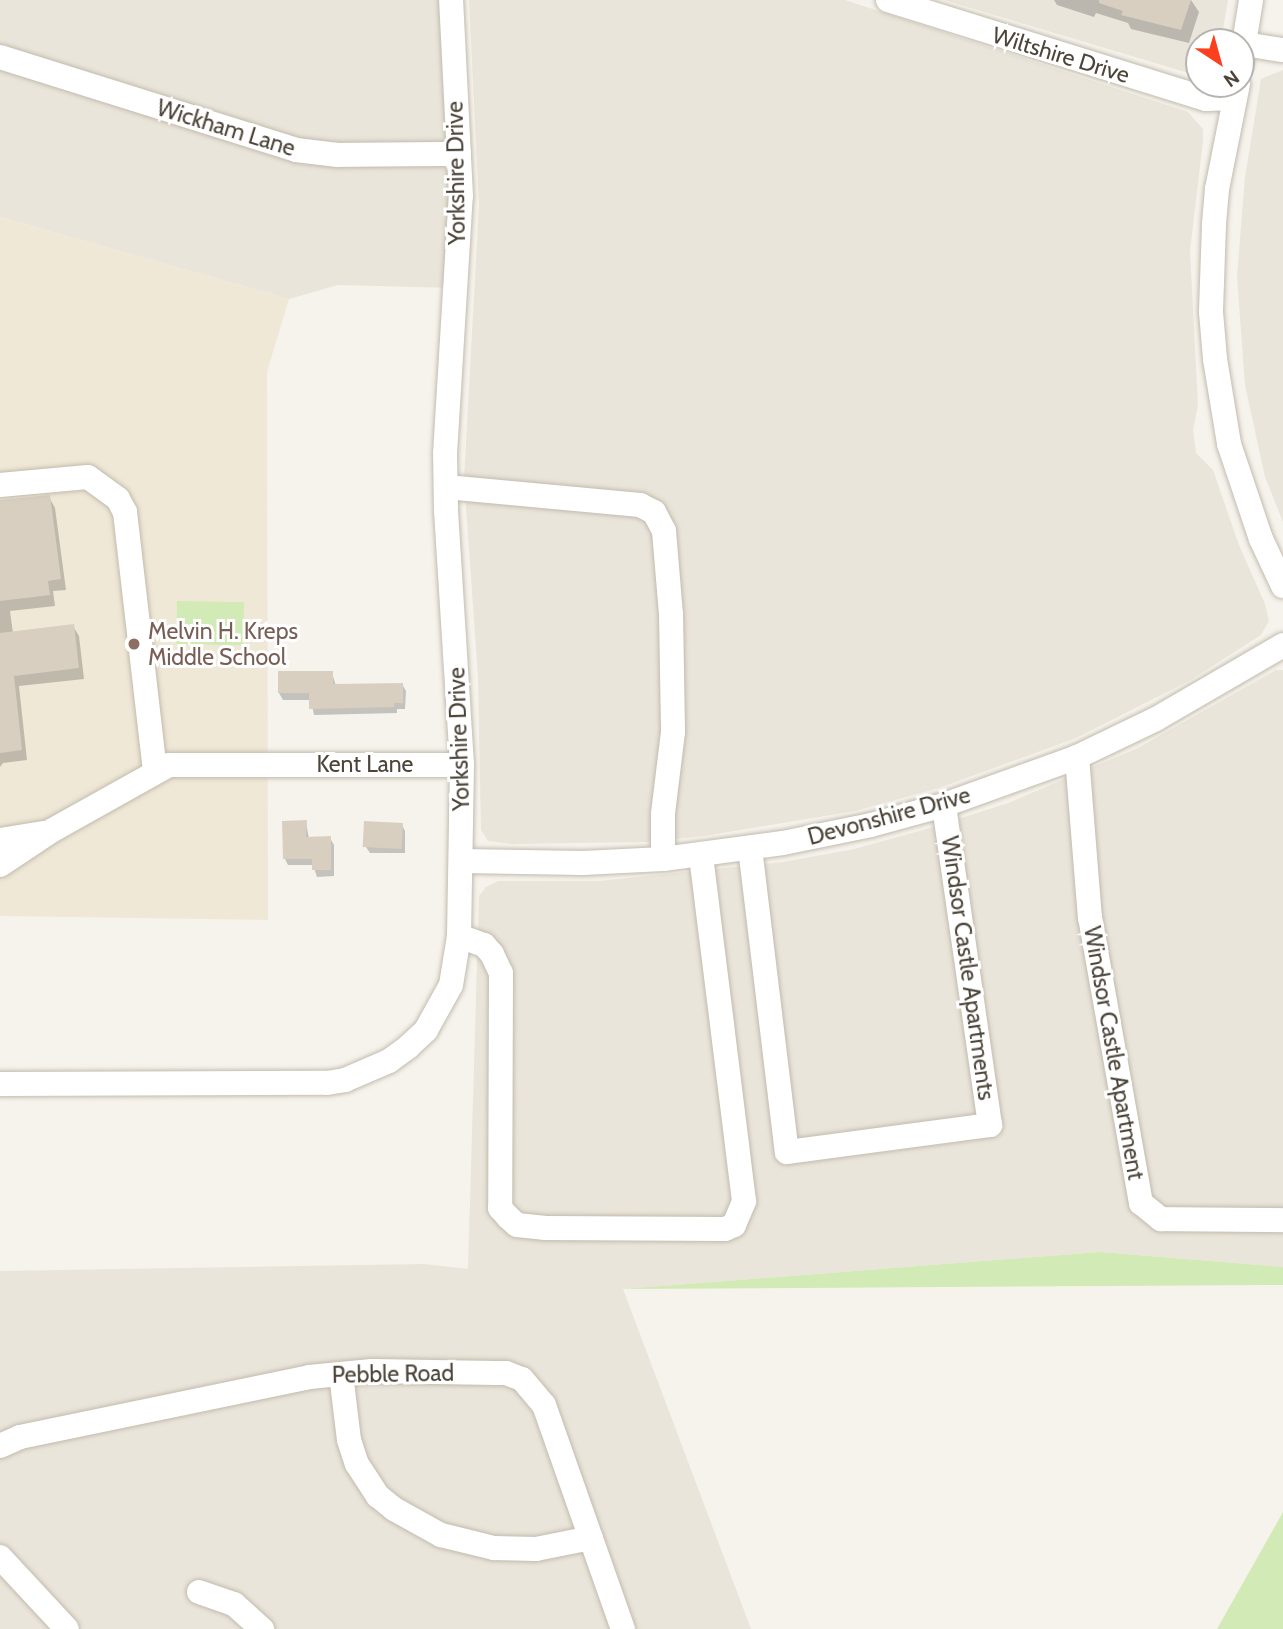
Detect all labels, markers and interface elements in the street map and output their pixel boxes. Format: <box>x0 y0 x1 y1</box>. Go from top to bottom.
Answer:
street label: Wiltshire Drive <box>989 21 1133 89</box>
north arrow <box>1185 28 1255 98</box>
text: N <box>1219 66 1244 92</box>
street label: Wickham Lane <box>153 94 299 162</box>
street label: Yorkshire Drive <box>441 101 471 245</box>
place label: Melvin H. Kreps Middle School <box>148 617 298 671</box>
marker: Melvin H. Kreps Middle School <box>126 636 142 652</box>
street label: Yorkshire Drive <box>443 667 475 811</box>
street label: Kent Lane <box>317 750 413 778</box>
street label: Devonshire Drive <box>805 781 973 851</box>
street label: Windsor Castle Apartments <box>936 834 1000 1102</box>
street label: Windsor Castle Apartment <box>1078 924 1150 1182</box>
street label: Pebble Road <box>332 1359 454 1389</box>

